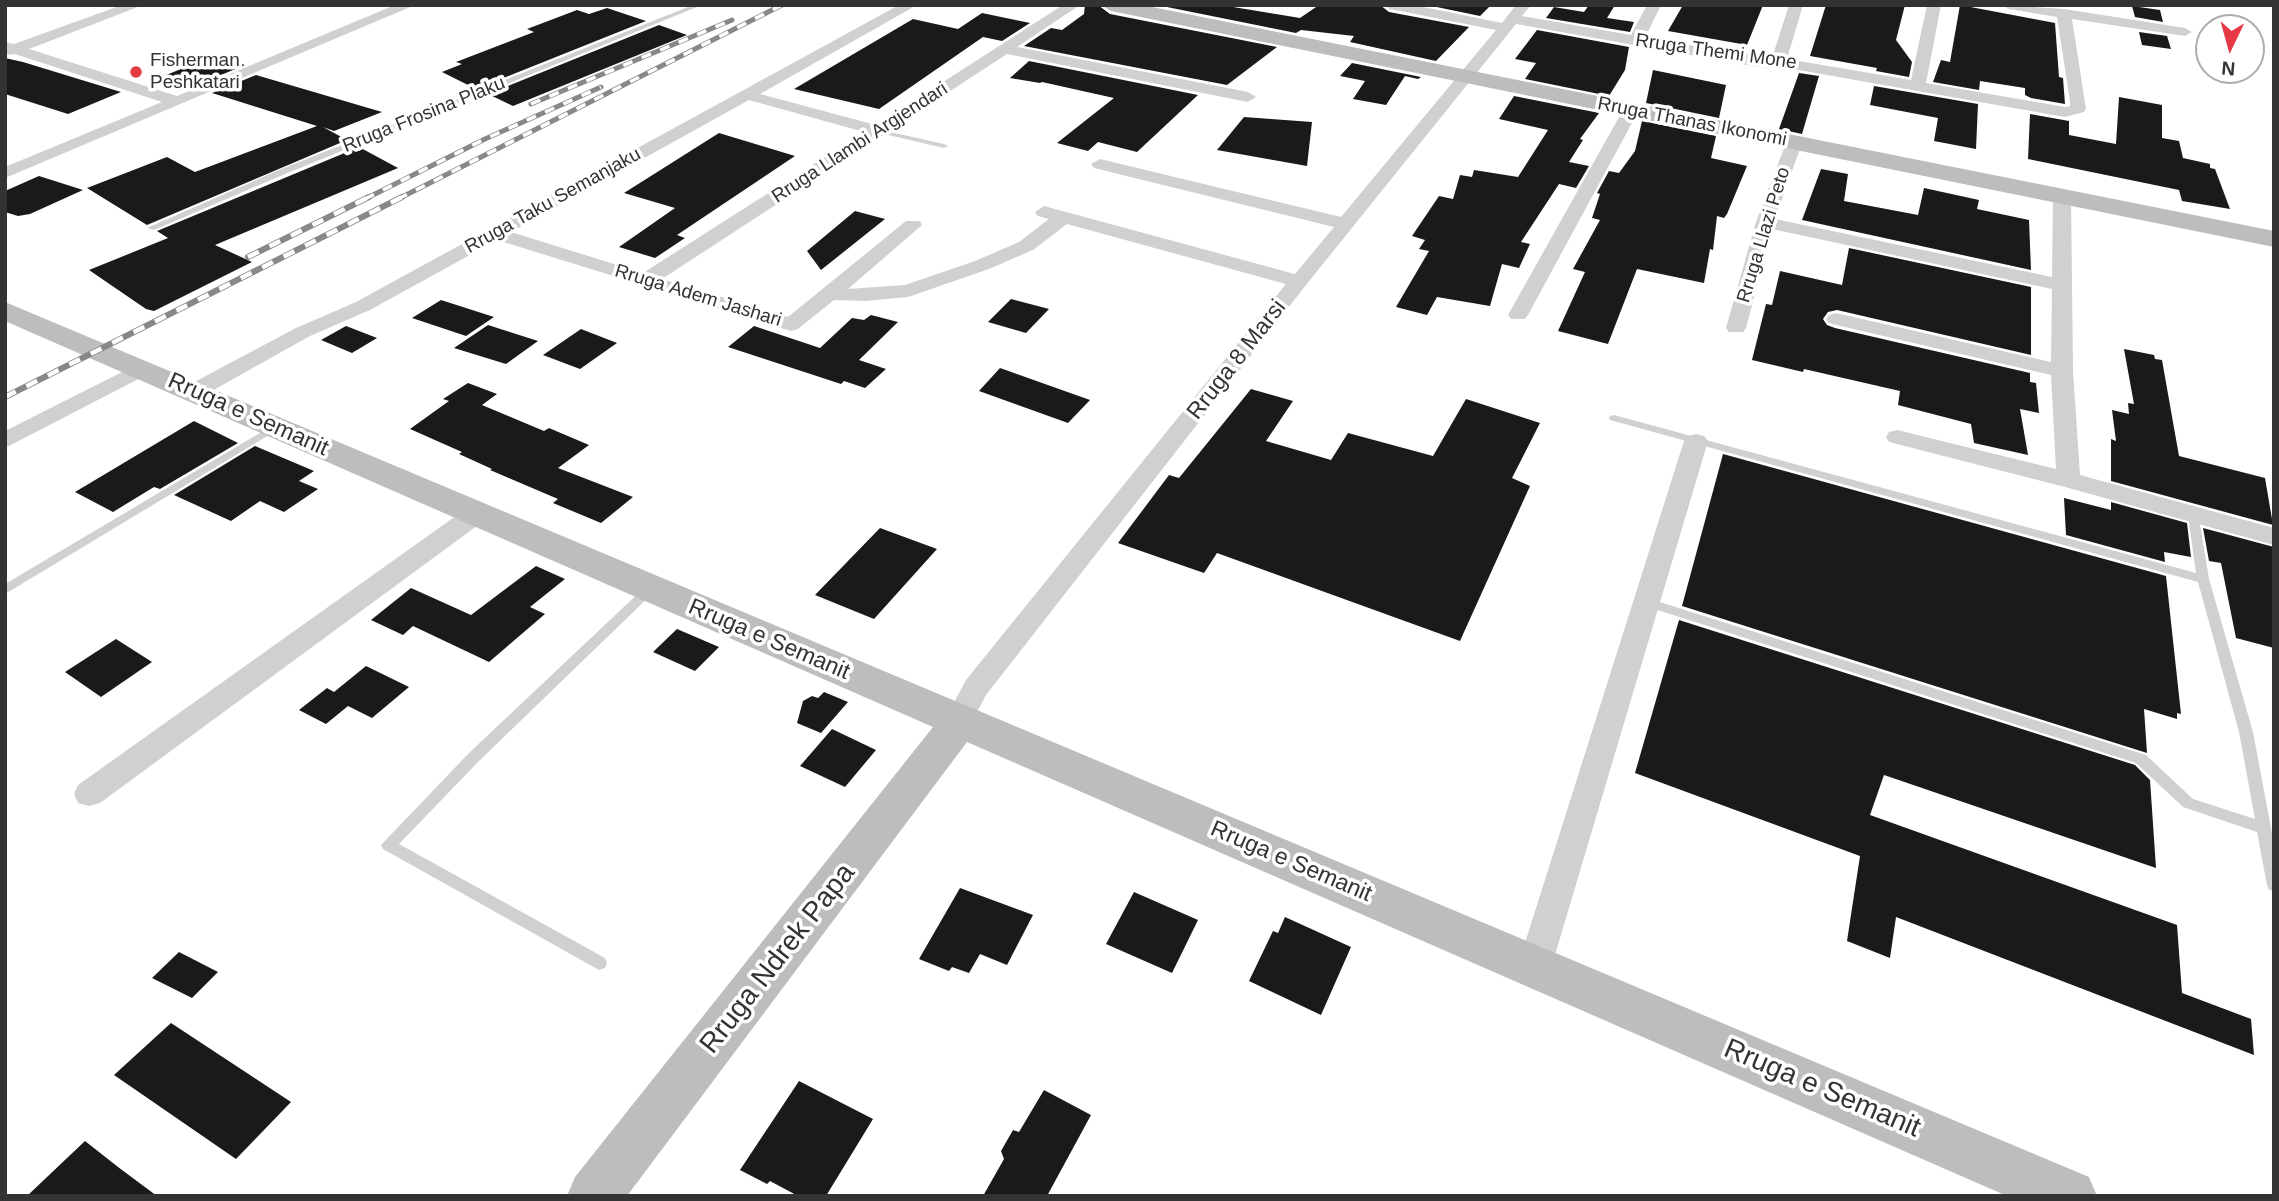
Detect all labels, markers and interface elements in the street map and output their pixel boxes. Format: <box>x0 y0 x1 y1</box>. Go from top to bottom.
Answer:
north arrow <box>2195 14 2265 84</box>
street label: Rruga Themi Mone <box>1634 29 1798 75</box>
place label: Fisherman Peshkatari <box>150 50 240 94</box>
text: N <box>2221 57 2236 79</box>
marker: Fisherman Peshkatari <box>128 64 144 80</box>
street label: Rruga Frosina Plaku <box>339 72 509 158</box>
street label: Rruga Llambi Argjendari <box>768 78 952 208</box>
street label: Rruga Thanas Ikonomi <box>1595 92 1789 152</box>
street label: Rruga Taku Semanjaku <box>461 143 645 259</box>
street label: Rruga Llazi Peto <box>1733 165 1795 305</box>
street label: Rruga Adem Jashari <box>612 260 784 332</box>
street label: Rruga 8 Marsi <box>1182 295 1292 425</box>
street label: Rruga e Semanit <box>164 367 332 463</box>
street label: Rruga e Semanit <box>684 594 854 686</box>
street label: Rruga e Semanit <box>1206 816 1376 908</box>
street label: Rruga Ndrek Papa <box>693 857 863 1061</box>
street label: Rruga e Semanit <box>1719 1032 1925 1146</box>

